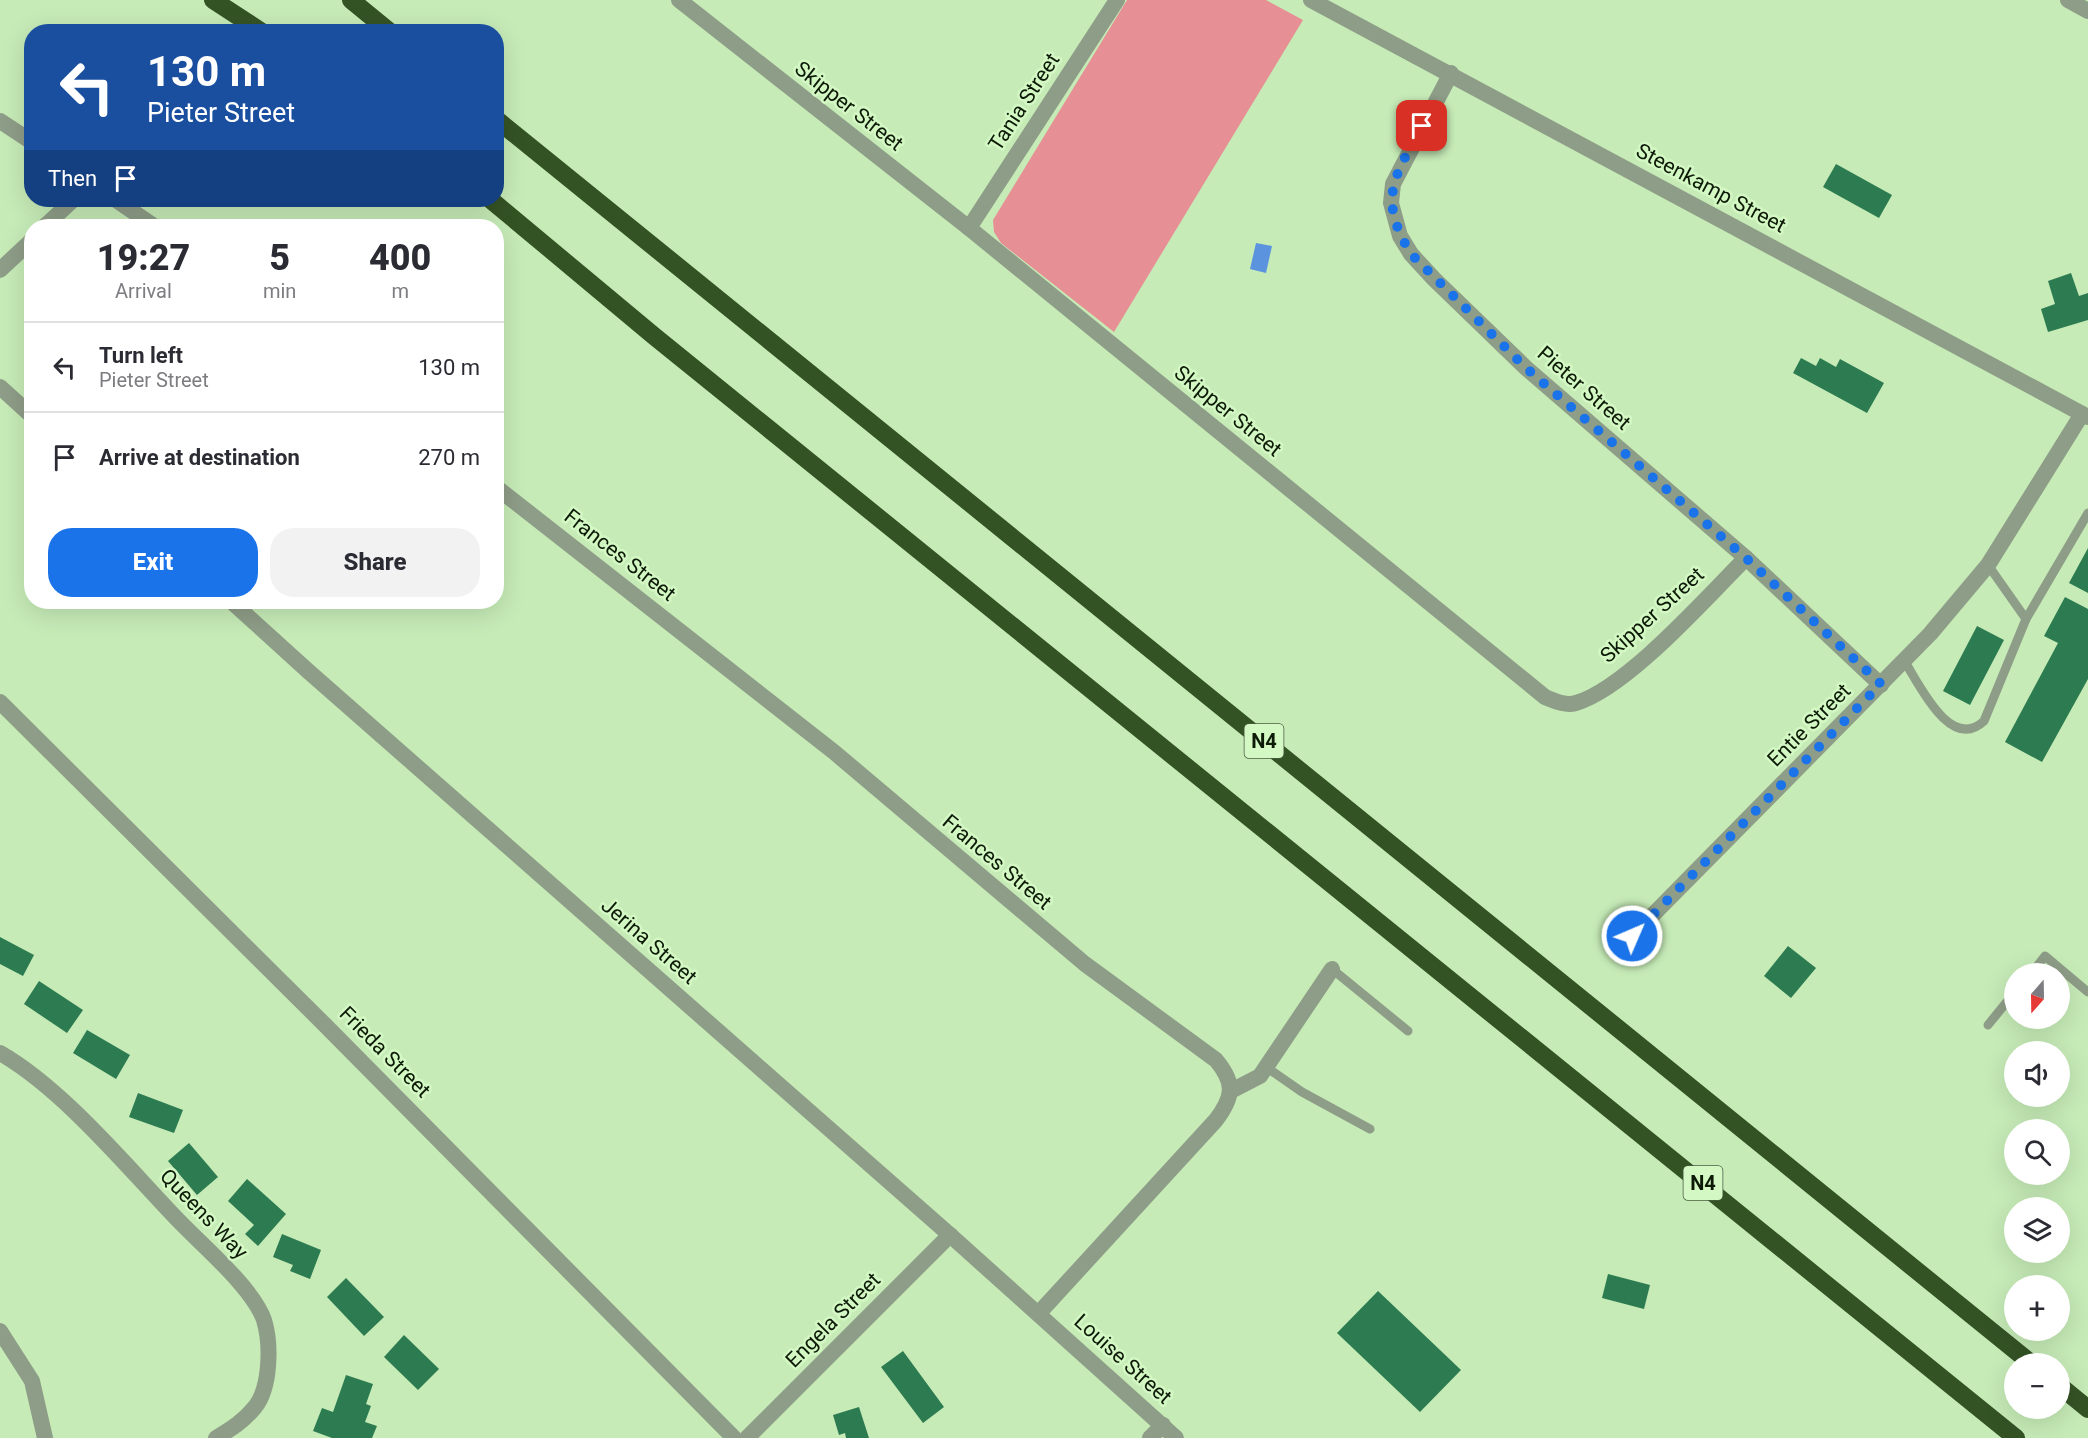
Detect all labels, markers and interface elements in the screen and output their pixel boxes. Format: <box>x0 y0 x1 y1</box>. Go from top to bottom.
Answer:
text: 130 m <box>147 47 266 96</box>
icon: left <box>48 48 126 126</box>
street label: Tania Street <box>984 49 1065 155</box>
street label: Skipper Street <box>790 56 908 156</box>
text: Pieter Street <box>147 97 295 129</box>
pin <box>1396 100 1447 151</box>
icon: arrive <box>1405 109 1438 142</box>
street label: Steenkamp Street <box>1632 138 1790 238</box>
icon: arrive <box>109 162 142 195</box>
text: Then <box>48 166 97 191</box>
text: 19:27 <box>97 237 190 279</box>
text: 5 <box>269 237 290 279</box>
text: 400 <box>369 237 431 279</box>
text: Arrival <box>115 279 172 303</box>
text: min <box>263 279 296 303</box>
text: m <box>391 279 409 303</box>
street label: Pieter Street <box>1533 341 1635 435</box>
text: Turn left <box>99 343 183 368</box>
icon: left <box>48 351 81 384</box>
text: 130 m <box>418 355 480 380</box>
street label: Skipper Street <box>1170 361 1286 462</box>
text: Pieter Street <box>99 368 209 392</box>
icon: arrive <box>48 441 81 474</box>
text: Arrive at destination <box>99 445 300 470</box>
text: 270 m <box>418 445 480 470</box>
street label: Frances Street <box>560 504 681 606</box>
button: Exit <box>48 528 258 597</box>
button: Share <box>270 528 480 597</box>
street label: Skipper Street <box>1595 562 1709 668</box>
street label: Entie Street <box>1763 679 1855 771</box>
road number: N4 <box>1244 724 1284 758</box>
street label: Frances Street <box>938 810 1056 915</box>
street label: Jerina Street <box>596 893 702 989</box>
position arrow <box>1600 904 1664 968</box>
north arrow <box>2004 963 2070 1029</box>
map controls <box>2004 963 2070 1419</box>
street label: Frieda Street <box>335 1002 435 1102</box>
button: sound <box>2004 1041 2070 1107</box>
button: search <box>2004 1119 2070 1185</box>
street label: Queens Way <box>155 1164 253 1264</box>
road number: N4 <box>1684 1166 1722 1200</box>
button: layers <box>2004 1197 2070 1263</box>
street label: Engela Street <box>781 1268 885 1372</box>
button: + <box>2004 1275 2070 1341</box>
street label: Louise Street <box>1069 1309 1177 1409</box>
button: − <box>2004 1353 2070 1419</box>

